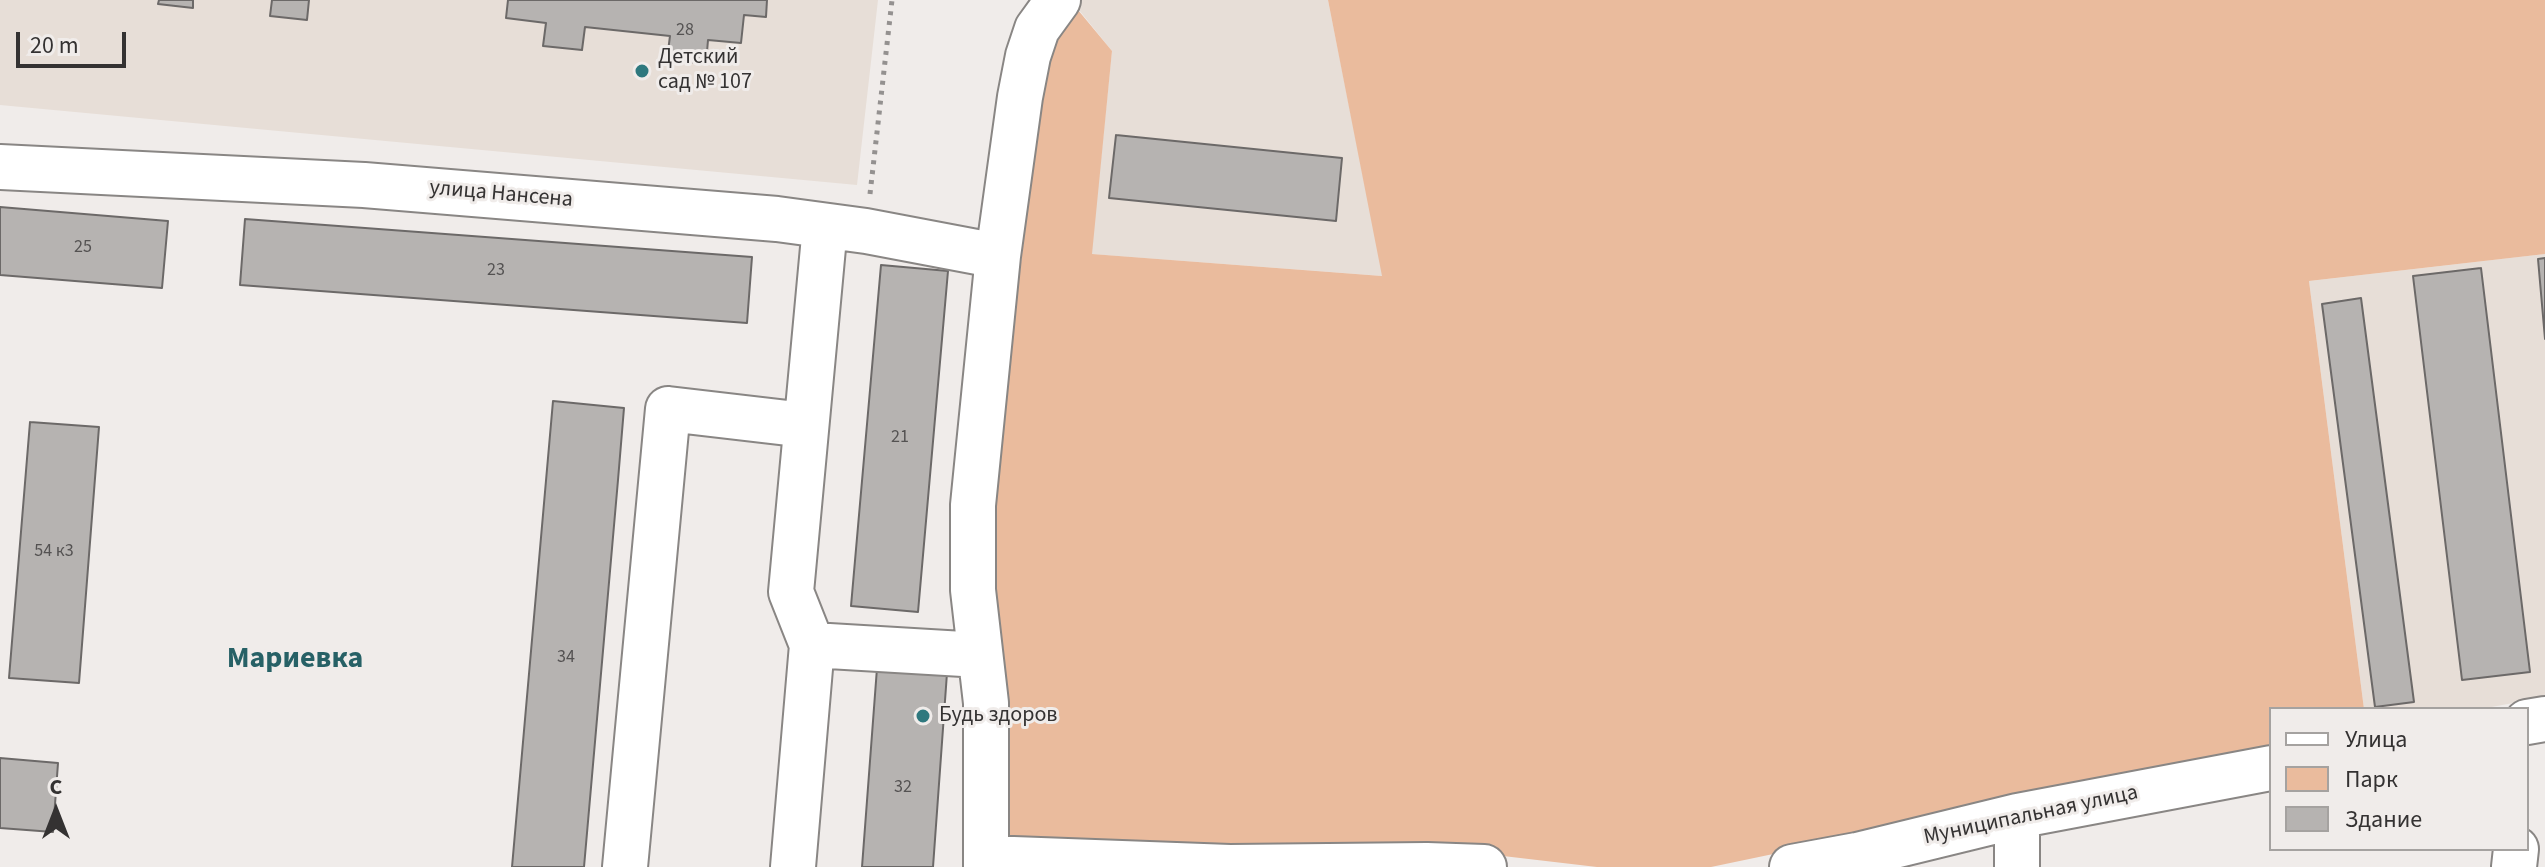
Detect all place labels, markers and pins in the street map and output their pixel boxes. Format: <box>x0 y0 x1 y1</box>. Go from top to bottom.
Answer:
place label: Детский сад № 107 <box>658 45 752 96</box>
marker: Детский сад № 107 <box>633 62 651 80</box>
place label: Будь здоров <box>939 703 1057 729</box>
marker: Будь здоров <box>914 707 932 725</box>

